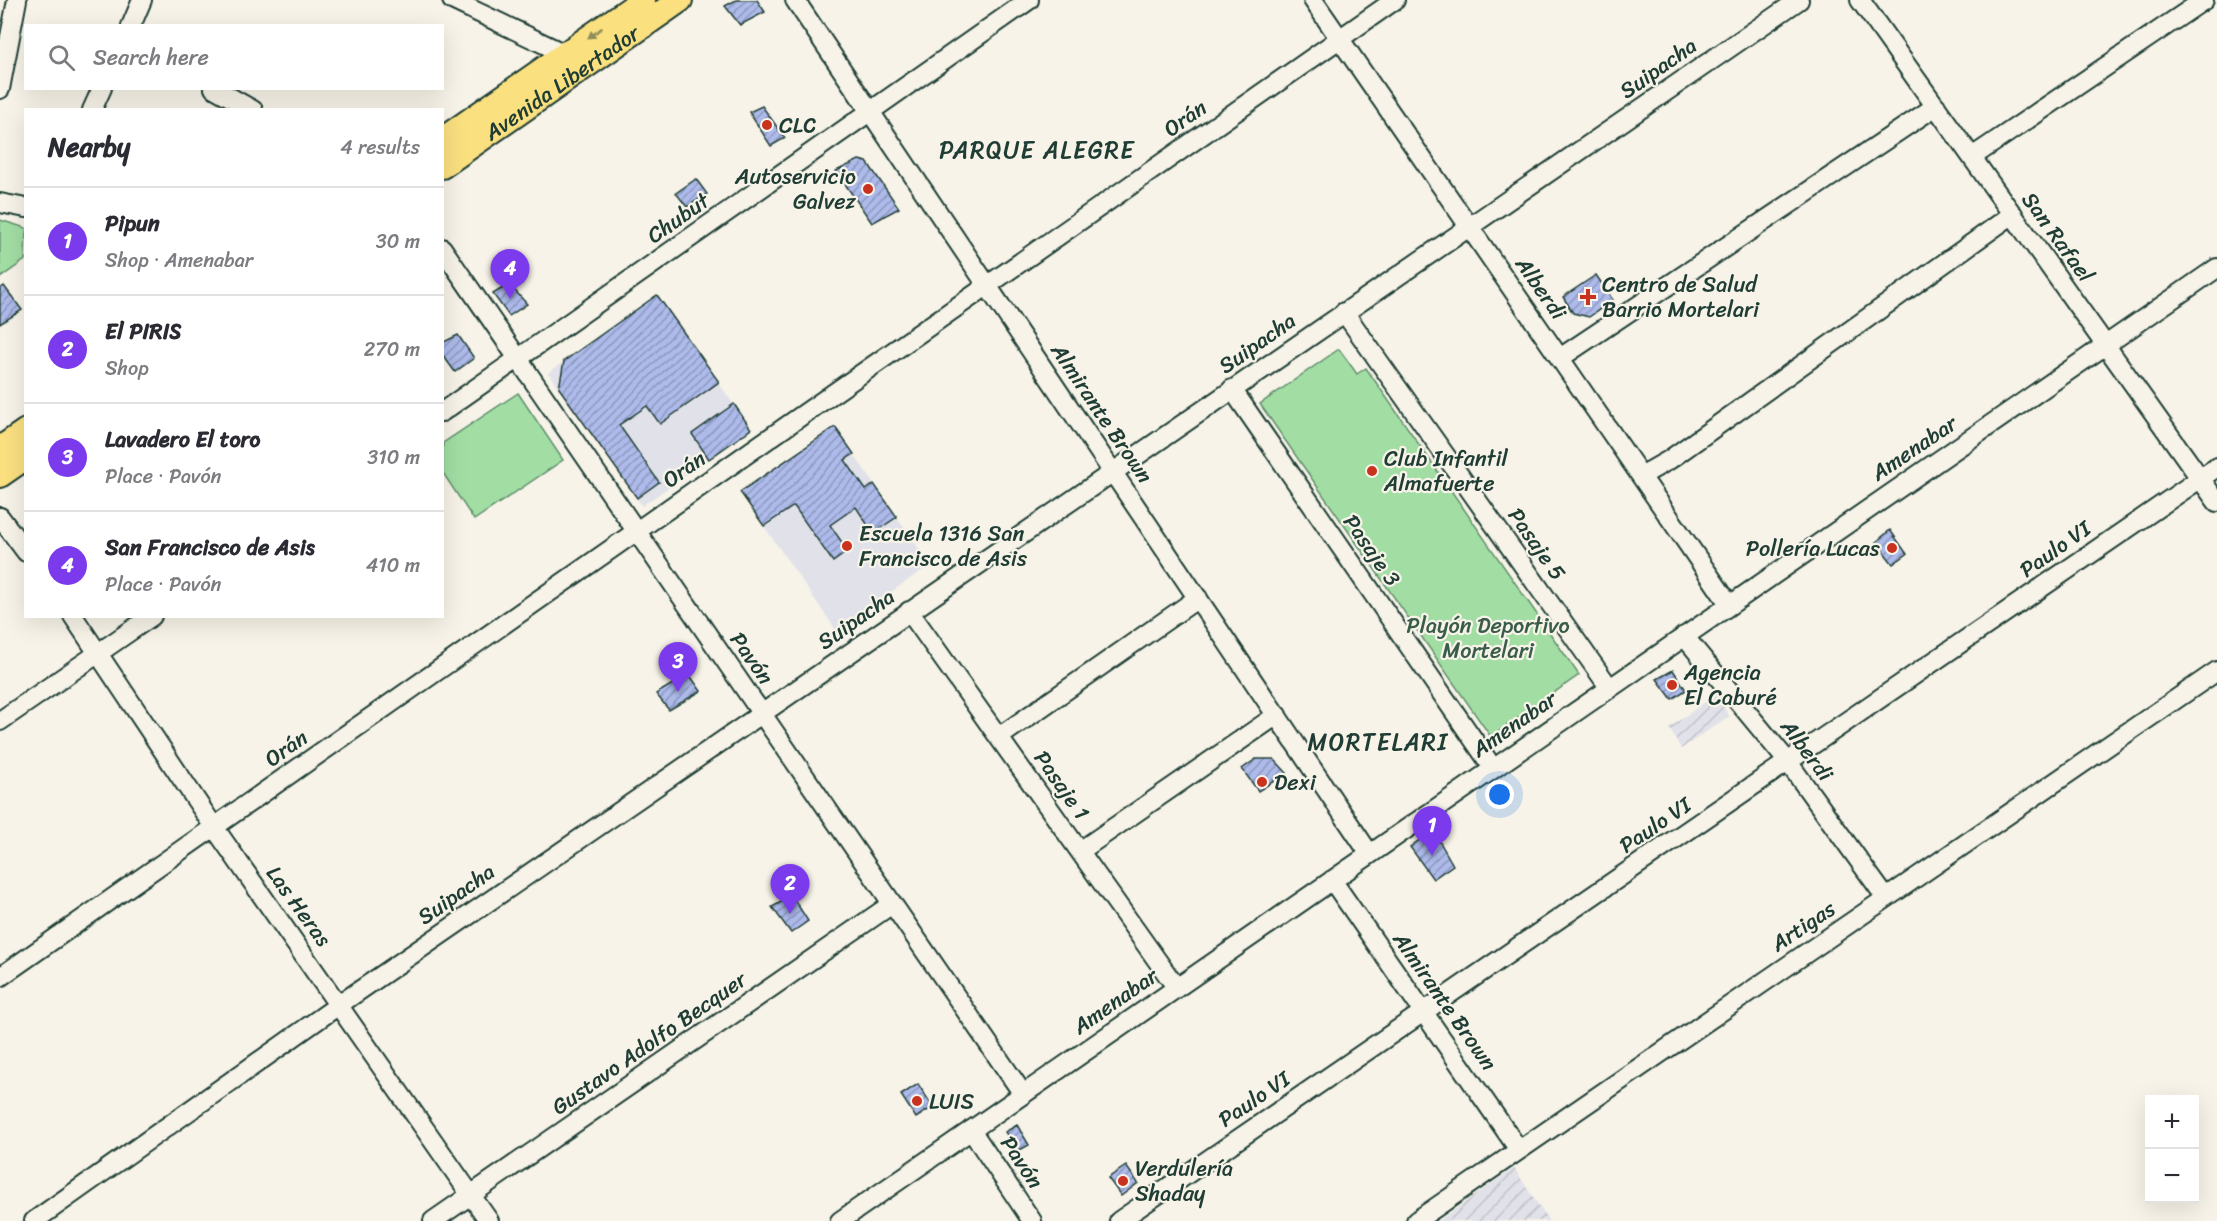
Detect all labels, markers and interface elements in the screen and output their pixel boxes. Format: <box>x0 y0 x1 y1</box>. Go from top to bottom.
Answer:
street label: Avenida Libertador <box>475 13 649 151</box>
search box <box>24 24 444 90</box>
one-way arrow <box>587 27 603 39</box>
street label: Suipacha <box>1611 27 1705 109</box>
text: Search here <box>93 38 209 77</box>
icon: search <box>45 41 78 74</box>
street label: Orán <box>1155 89 1215 147</box>
place label: CLC <box>779 106 816 145</box>
marker: CLC <box>760 118 774 132</box>
text: Nearby <box>48 124 130 170</box>
district label: PARQUE ALEGRE <box>939 129 1135 171</box>
text: 4 results <box>340 130 420 165</box>
place label: Autoservicio Galvez <box>734 157 857 221</box>
street label: Chubut <box>638 181 719 254</box>
marker: Autoservicio Galvez <box>861 182 875 196</box>
street label: San Rafael <box>2011 183 2105 292</box>
text: Pipun <box>105 204 160 243</box>
text: 1 <box>63 224 72 259</box>
text: 30 m <box>376 224 420 259</box>
text: Shop · Amenabar <box>105 243 253 278</box>
street label: Alberdi <box>1504 247 1578 329</box>
pin: 4 <box>490 250 530 299</box>
place label: Centro de Salud Barrio Mortelari <box>1602 265 1760 329</box>
marker: Centro de Salud Barrio Mortelari <box>1579 288 1597 306</box>
street label: Suipacha <box>1210 302 1304 384</box>
text: El PIRIS <box>105 312 181 351</box>
text: 2 <box>62 332 73 367</box>
text: 270 m <box>364 332 420 367</box>
street label: Almirante Brown <box>1040 334 1164 491</box>
text: Shop <box>105 351 149 386</box>
street label: Amenabar <box>1862 404 1967 492</box>
text: Lavadero El toro <box>105 420 261 459</box>
place label: Club Infantil Almafuerte <box>1383 439 1509 503</box>
text: 3 <box>62 440 73 475</box>
text: 310 m <box>367 440 420 475</box>
street label: Orán <box>654 440 714 498</box>
text: Place · Pavón <box>105 459 221 494</box>
marker: Club Infantil Almafuerte <box>1365 464 1379 478</box>
street label: Pasaje 5 <box>1497 499 1577 589</box>
street label: Pasaje 3 <box>1333 506 1411 594</box>
street label: Paulo VI <box>2011 509 2100 588</box>
place label: Escuela 1316 San Francisco de Asis <box>859 514 1028 578</box>
text: San Francisco de Asis <box>105 528 315 567</box>
place label: Pollería Lucas <box>1746 529 1881 568</box>
marker: Escuela 1316 San Francisco de Asis <box>840 539 854 553</box>
marker: Pollería Lucas <box>1885 541 1899 555</box>
text: 4 <box>61 548 74 583</box>
text: 410 m <box>366 548 420 583</box>
text: Place · Pavón <box>105 567 221 602</box>
street label: Suipacha <box>809 578 903 660</box>
park label: Playón Deportivo Mortelari <box>1406 606 1570 670</box>
street label: Pavón <box>719 623 785 693</box>
pin: 3 <box>658 642 698 692</box>
place label: Agencia El Caburé <box>1683 653 1777 717</box>
marker: Agencia El Caburé <box>1665 678 1679 692</box>
street label: Amenabar <box>1462 679 1567 768</box>
street label: Alberdi <box>1770 709 1844 791</box>
street label: Orán <box>256 719 316 777</box>
district label: MORTELARI <box>1308 721 1448 763</box>
street label: Pasaje 1 <box>1024 742 1100 828</box>
place label: Dexi <box>1274 763 1317 802</box>
marker: Dexi <box>1255 775 1269 789</box>
your location <box>1485 780 1514 809</box>
street label: Paulo VI <box>1611 786 1700 864</box>
pin: 1 <box>1412 806 1452 856</box>
street label: Suipacha <box>409 853 503 935</box>
street label: Las Heras <box>256 857 342 955</box>
pin: 2 <box>770 864 810 914</box>
street label: Artigas <box>1762 889 1844 963</box>
street label: Almirante Brown <box>1382 922 1508 1079</box>
street label: Amenabar <box>1063 956 1168 1045</box>
street label: Gustavo Adolfo Becquer <box>543 960 756 1125</box>
street label: Paulo VI <box>1210 1060 1299 1138</box>
place label: LUIS <box>929 1082 975 1121</box>
marker: LUIS <box>910 1094 924 1108</box>
map controls <box>2145 1095 2199 1203</box>
button: + <box>2145 1095 2199 1149</box>
street label: Pavón <box>990 1127 1054 1197</box>
place label: Verdulería Shaday <box>1135 1149 1233 1213</box>
button: − <box>2145 1149 2199 1203</box>
marker: Verdulería Shaday <box>1116 1174 1130 1188</box>

